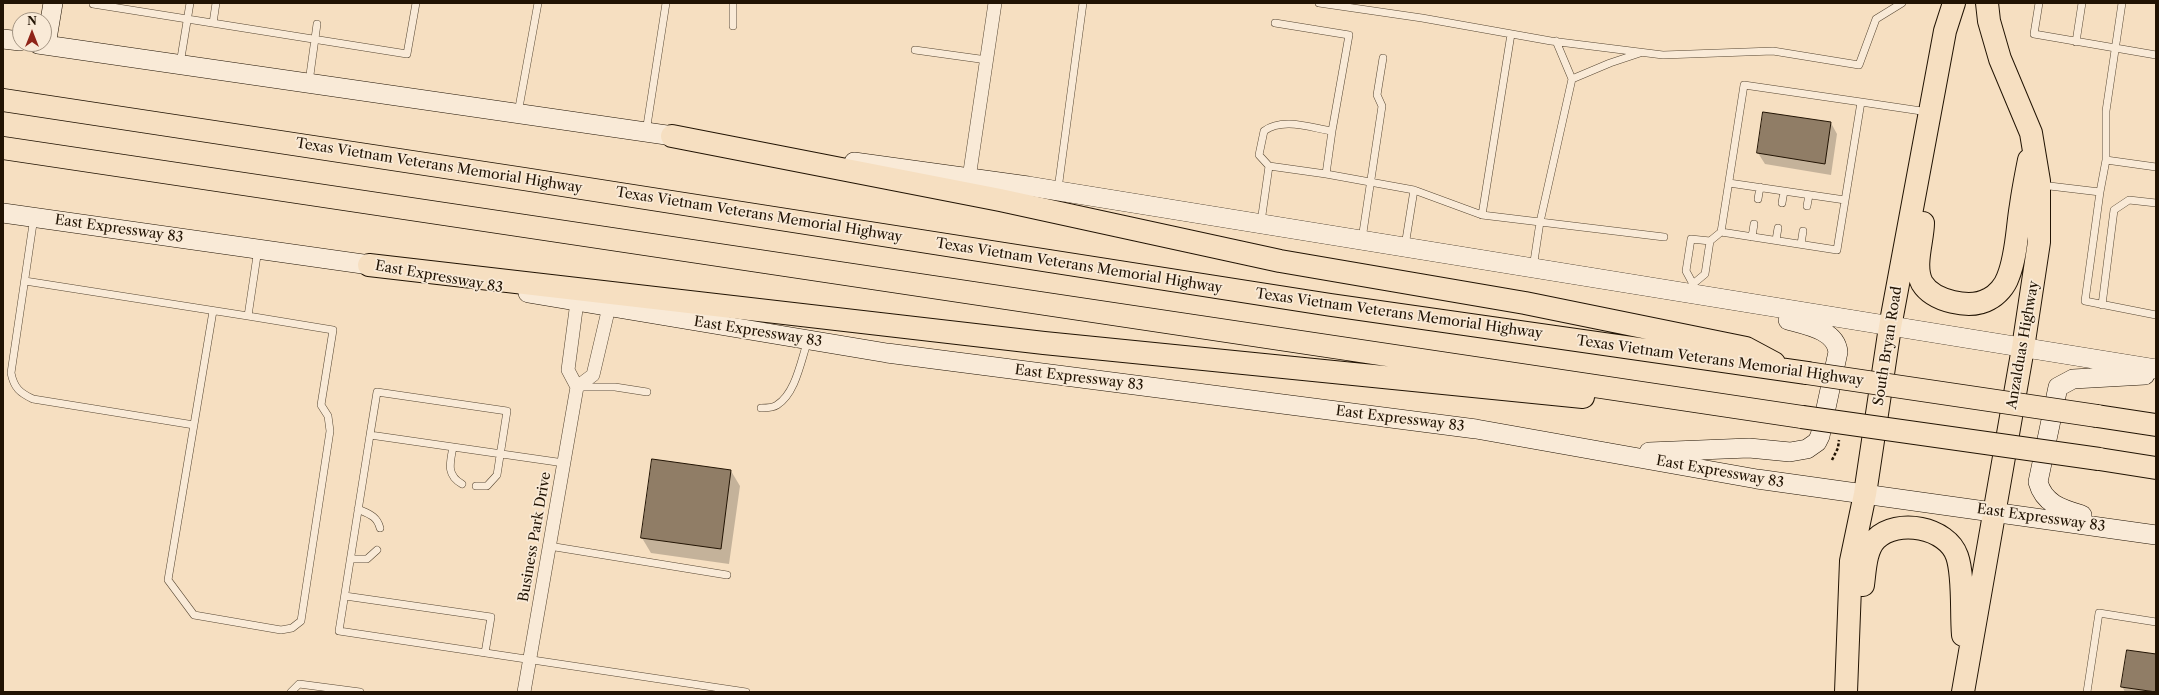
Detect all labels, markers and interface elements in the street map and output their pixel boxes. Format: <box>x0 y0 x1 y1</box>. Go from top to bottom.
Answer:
north arrow <box>12 12 52 52</box>
text: N <box>27 14 37 28</box>
street label: Texas Vietnam Veterans Memorial Highway <box>295 135 583 197</box>
street label: Texas Vietnam Veterans Memorial Highway <box>615 184 903 246</box>
street label: East Expressway 83 <box>54 212 184 246</box>
street label: Texas Vietnam Veterans Memorial Highway <box>935 235 1223 297</box>
street label: East Expressway 83 <box>374 257 504 297</box>
street label: Anzalduas Highway <box>2003 279 2043 411</box>
street label: South Bryan Road <box>1870 285 1906 407</box>
street label: Texas Vietnam Veterans Memorial Highway <box>1254 286 1544 342</box>
street label: East Expressway 83 <box>693 314 823 350</box>
street label: Texas Vietnam Veterans Memorial Highway <box>1575 333 1865 389</box>
street label: East Expressway 83 <box>1014 362 1144 394</box>
street label: East Expressway 83 <box>1335 403 1465 435</box>
street label: East Expressway 83 <box>1655 452 1785 492</box>
street label: Business Park Drive <box>515 471 555 603</box>
street label: East Expressway 83 <box>1976 501 2106 535</box>

